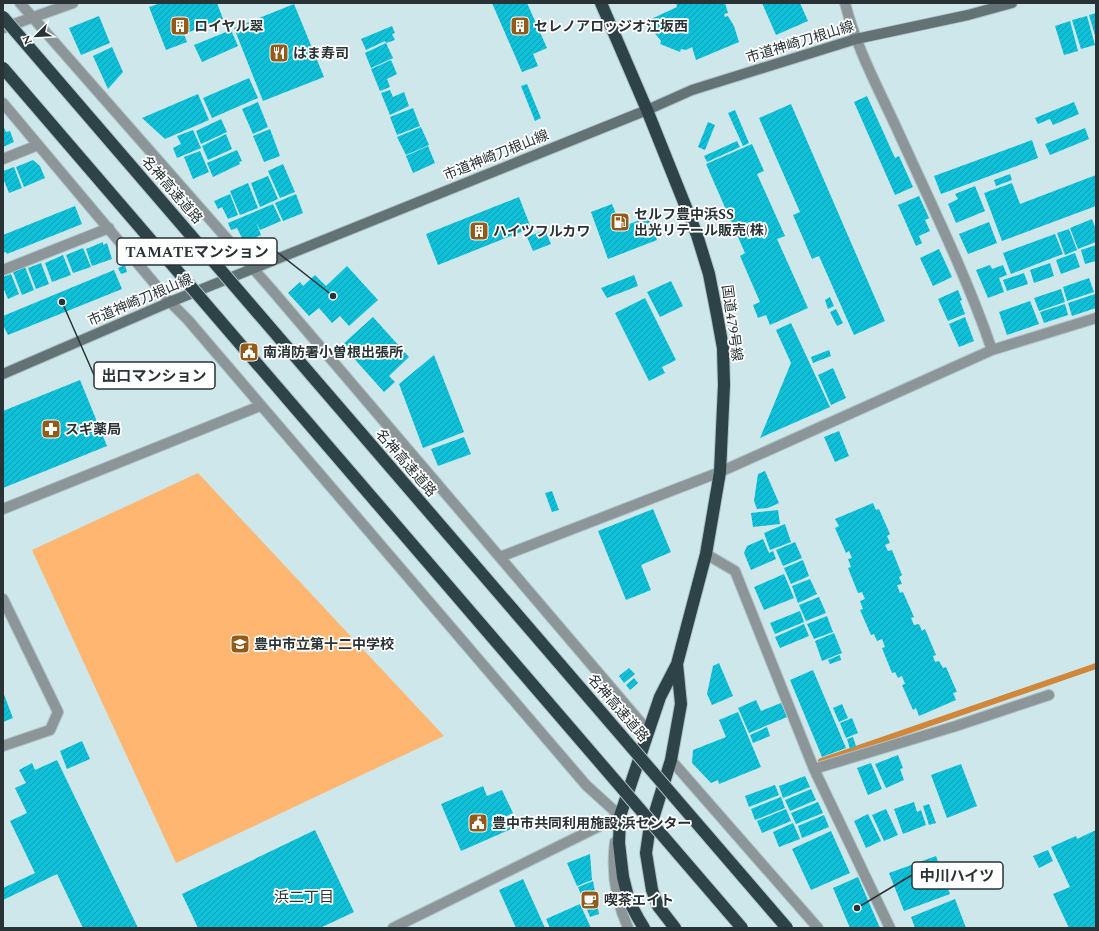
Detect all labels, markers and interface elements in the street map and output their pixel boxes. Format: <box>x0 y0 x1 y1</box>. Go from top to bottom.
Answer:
building icon: ロイヤル翠 <box>169 15 191 37</box>
building icon: セレノアロッジオ江坂西 <box>509 15 531 37</box>
north arrow <box>16 16 56 56</box>
place label: ロイヤル翠 <box>194 16 264 37</box>
place label: セレノアロッジオ江坂西 <box>534 16 688 37</box>
street label: 市道神崎刀根山線 <box>743 16 857 68</box>
text: N <box>18 32 37 47</box>
restaurant icon: はま寿司 <box>268 42 290 64</box>
place label: はま寿司 <box>293 43 349 64</box>
street label: 市道神崎刀根山線 <box>440 124 552 186</box>
street label: 名神高速道路 <box>137 151 207 229</box>
place label: セルフ豊中浜SS 出光リテール販売(株) <box>634 204 767 241</box>
fuel station icon: セルフ豊中浜SS 出光リテール販売(株) <box>609 211 631 233</box>
building icon: ハイツフルカワ <box>468 220 490 242</box>
place label: ハイツフルカワ <box>493 221 590 242</box>
callout: TAMATEマンション <box>117 238 277 265</box>
text: TAMATEマンション <box>125 241 269 264</box>
street label: 市道神崎刀根山線 <box>84 268 196 332</box>
street label: 国道479号線 <box>716 283 748 363</box>
public building icon: 南消防署小曽根出張所 <box>238 341 260 363</box>
place label: 南消防署小曽根出張所 <box>263 342 403 363</box>
callout: 出口マンション <box>94 362 215 389</box>
text: 出口マンション <box>101 365 207 388</box>
pharmacy icon: スギ薬局 <box>40 418 62 440</box>
place label: スギ薬局 <box>65 419 121 440</box>
street label: 名神高速道路 <box>371 424 441 502</box>
school or university icon: 豊中市立第十二中学校 <box>229 633 251 655</box>
place label: 豊中市立第十二中学校 <box>254 634 394 655</box>
street label: 名神高速道路 <box>583 669 653 747</box>
public building icon: 豊中市共同利用施設 浜センター <box>467 812 489 834</box>
place label: 豊中市共同利用施設 浜センター <box>492 813 692 834</box>
callout: 中川ハイツ <box>912 862 1003 889</box>
text: 中川ハイツ <box>920 865 994 888</box>
district label: 浜二丁目 <box>274 886 334 909</box>
cafe icon: 喫茶エイト <box>579 889 601 911</box>
place label: 喫茶エイト <box>604 890 674 911</box>

